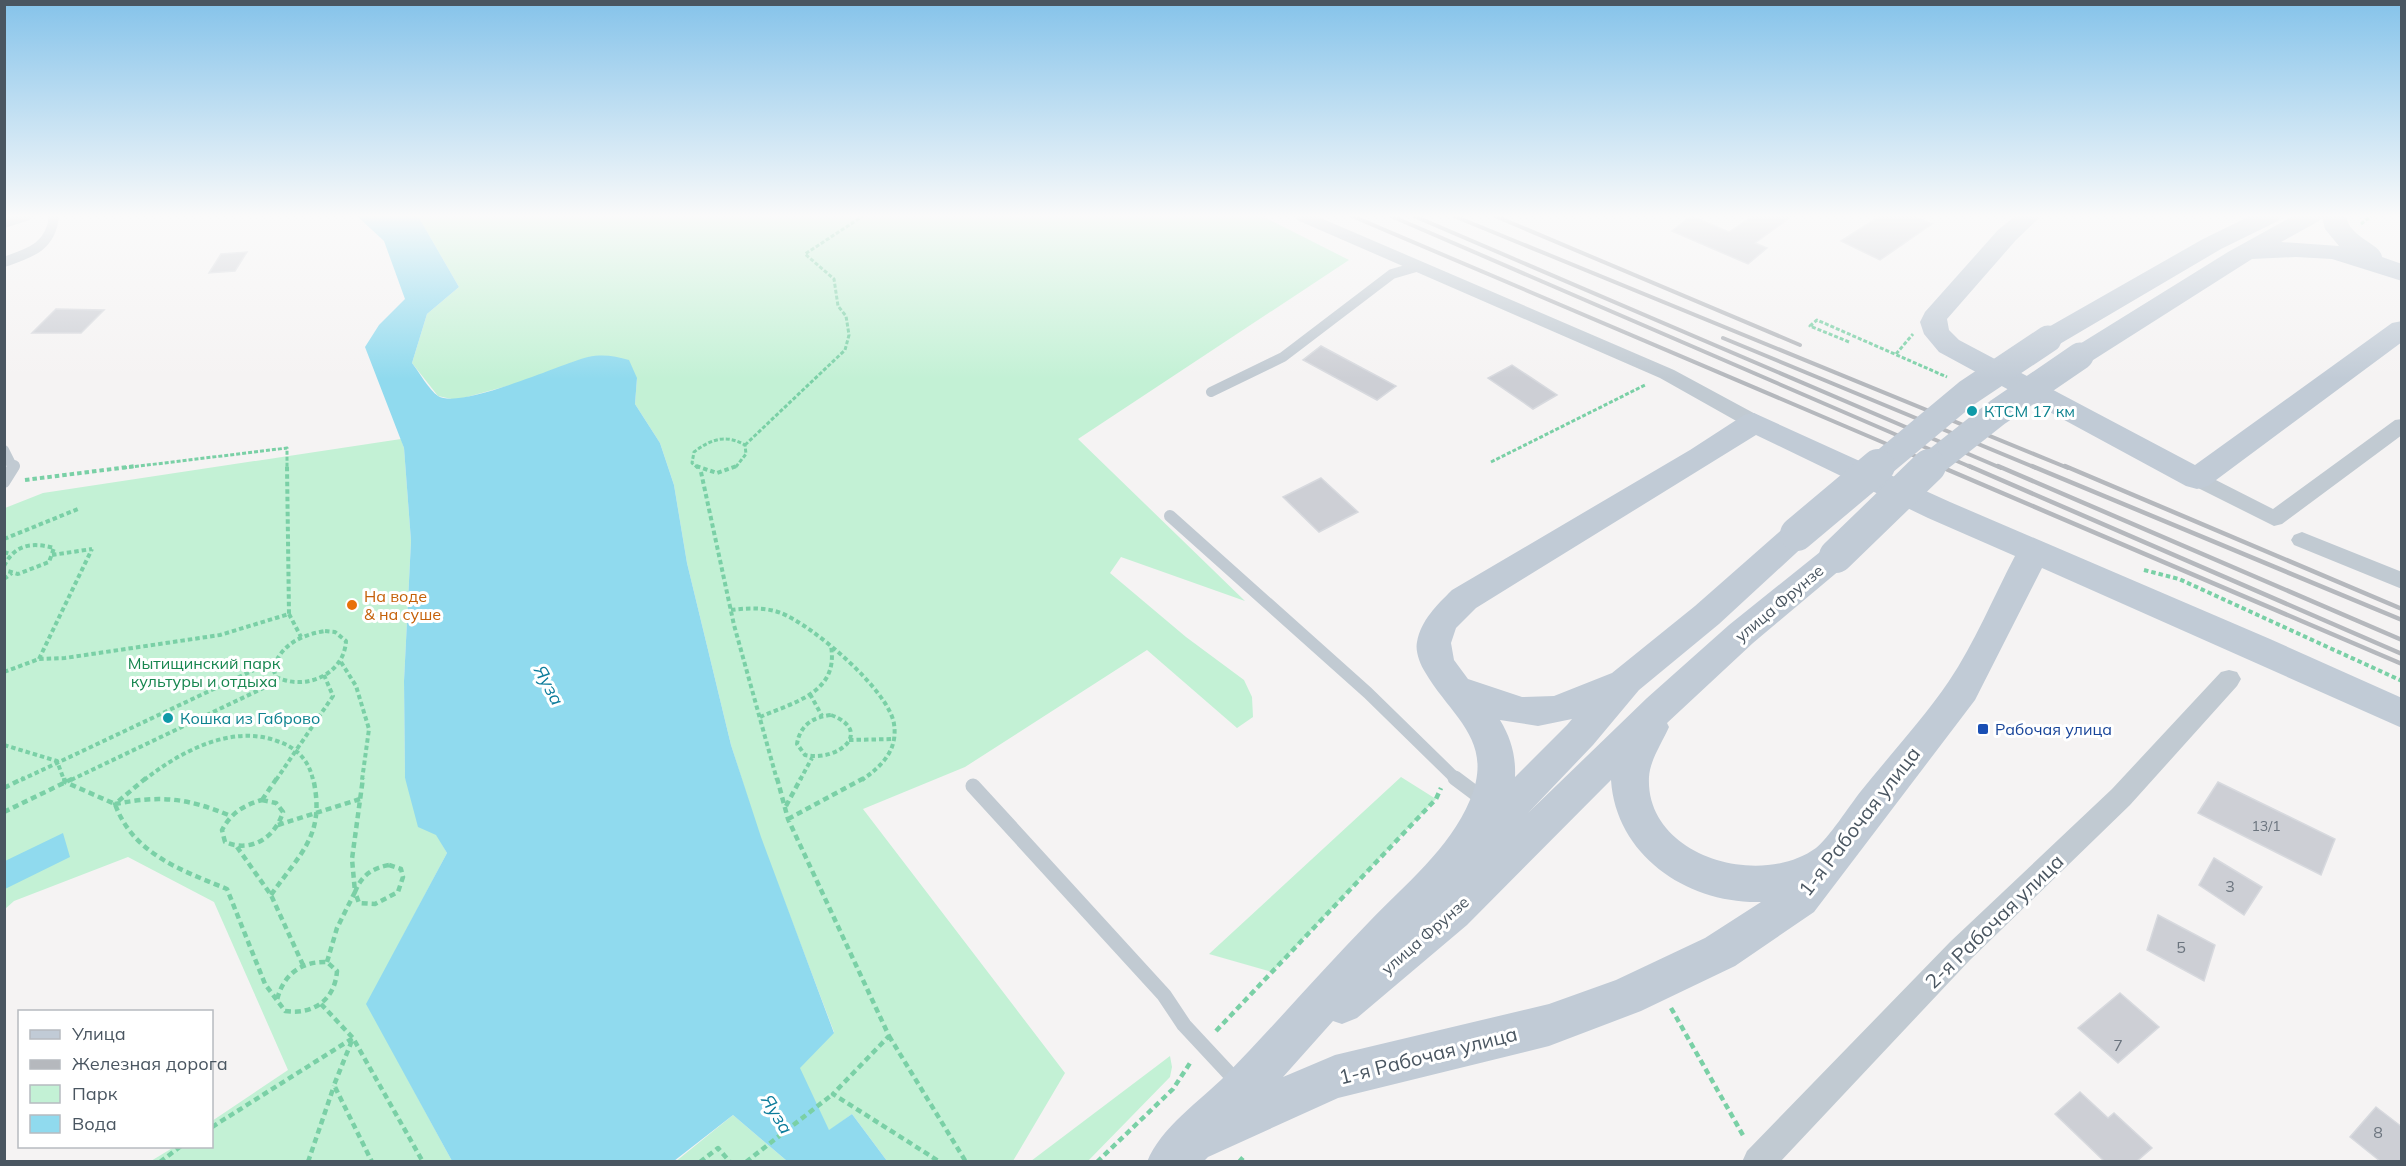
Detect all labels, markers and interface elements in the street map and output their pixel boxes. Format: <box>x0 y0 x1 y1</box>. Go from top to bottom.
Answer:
place label: КТСМ 17 км <box>1984 401 2075 421</box>
marker: КТСМ 17 км <box>1965 404 1979 418</box>
street label: улица Фрунзе <box>1731 560 1827 646</box>
place label: На воде & на суше <box>364 586 441 624</box>
marker: На воде & на суше <box>345 598 359 612</box>
park label: Мытищинский парк культуры и отдыха <box>128 653 281 691</box>
water label: Яуза <box>528 660 569 709</box>
place label: Кошка из Габрово <box>180 708 320 728</box>
marker: Кошка из Габрово <box>161 711 175 725</box>
place label: Рабочая улица <box>1995 719 2112 739</box>
marker: Рабочая улица <box>1976 722 1990 736</box>
street label: 1-я Рабочая улица <box>1793 741 1925 901</box>
house number: 13/1 <box>2251 817 2281 835</box>
street label: 2-я Рабочая улица <box>1920 848 2068 994</box>
house number: 3 <box>2225 876 2235 896</box>
street label: улица Фрунзе <box>1377 891 1473 978</box>
house number: 5 <box>2176 937 2186 957</box>
legend <box>18 1010 213 1148</box>
street label: 1-я Рабочая улица <box>1336 1021 1520 1089</box>
text: Улица <box>71 1022 126 1045</box>
house number: 7 <box>2113 1035 2123 1055</box>
text: Железная дорога <box>72 1052 228 1075</box>
text: Парк <box>72 1082 118 1105</box>
water label: Яуза <box>756 1089 798 1138</box>
text: Вода <box>72 1112 117 1135</box>
house number: 8 <box>2373 1122 2383 1142</box>

